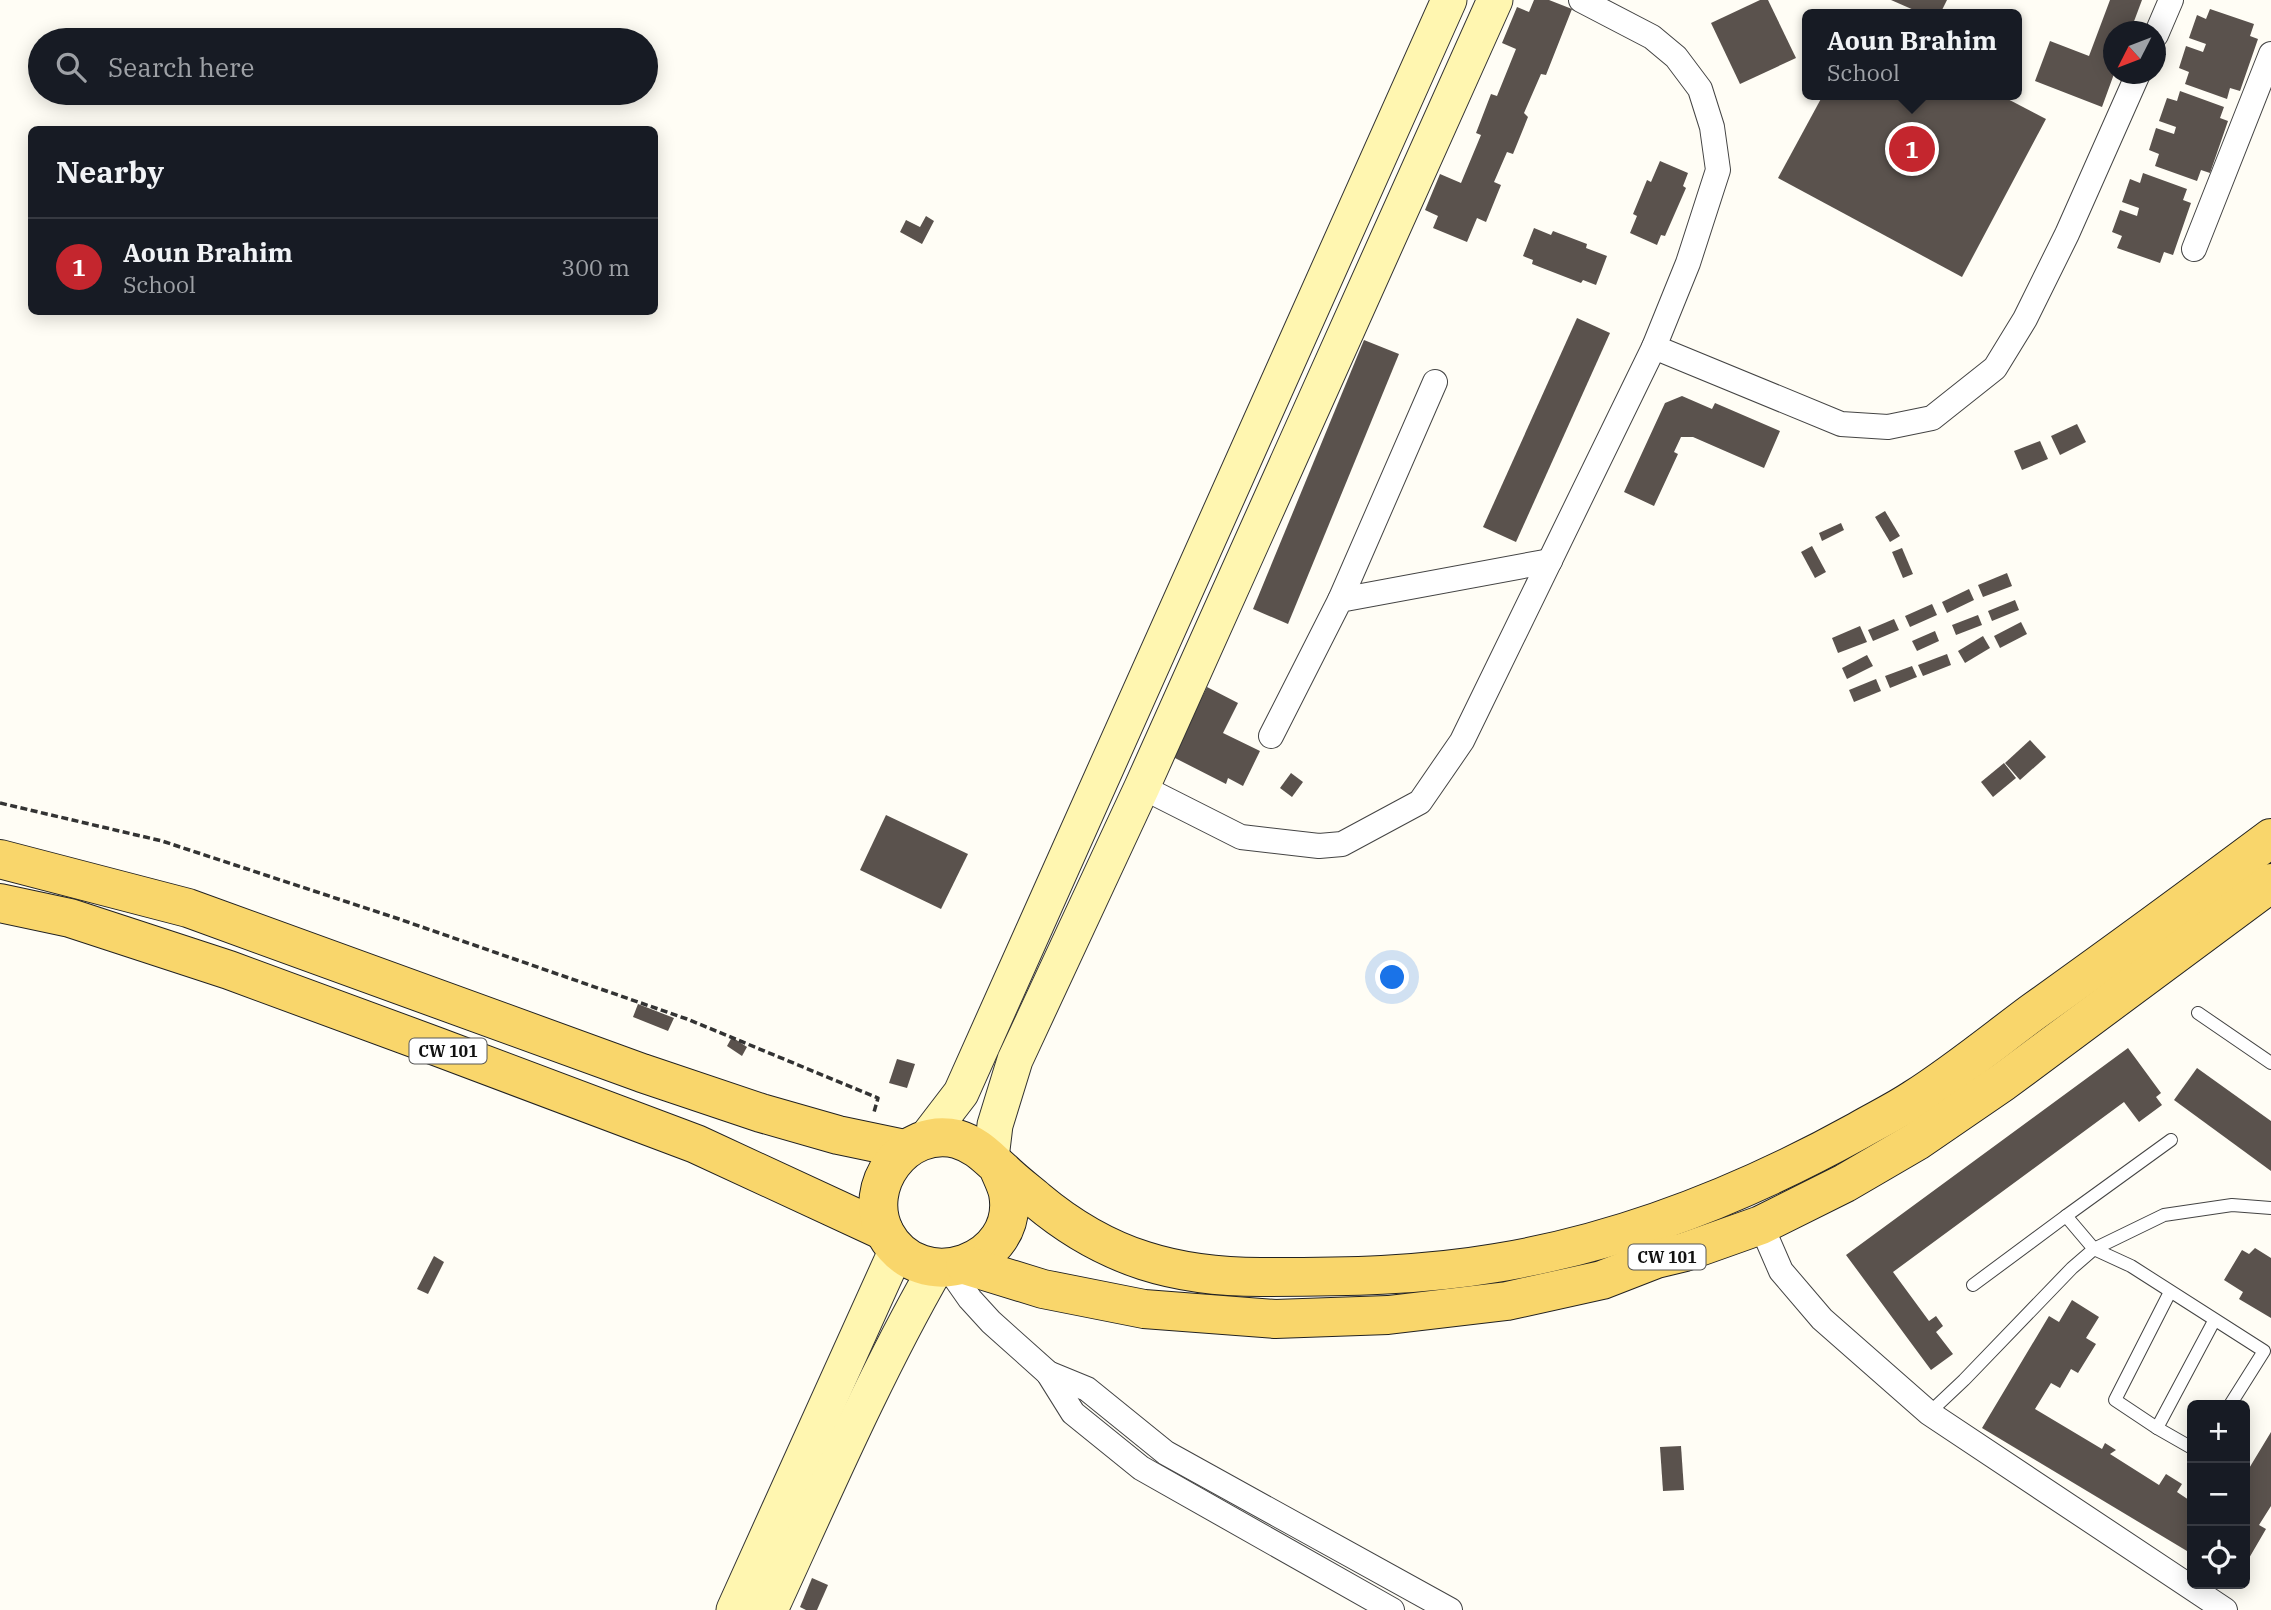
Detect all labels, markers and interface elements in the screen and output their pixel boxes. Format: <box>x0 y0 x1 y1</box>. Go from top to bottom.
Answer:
popup <box>1802 9 2022 100</box>
north arrow <box>2103 21 2166 84</box>
text: Aoun Brahim <box>1827 23 1997 57</box>
search box <box>28 28 658 105</box>
icon: search <box>52 48 90 86</box>
text: Search here <box>108 50 254 84</box>
text: School <box>1827 57 1900 87</box>
pin: 1 <box>1889 123 1935 175</box>
text: Nearby <box>56 152 164 191</box>
text: Aoun Brahim <box>123 235 293 269</box>
text: 1 <box>72 252 86 282</box>
text: 300 m <box>561 252 630 282</box>
text: School <box>123 269 196 299</box>
your location <box>1375 960 1409 994</box>
road number: CW 101 <box>410 1038 486 1064</box>
road number: CW 101 <box>1628 1245 1706 1270</box>
map controls <box>2187 1400 2250 1589</box>
button: + <box>2187 1400 2250 1463</box>
button: − <box>2187 1463 2250 1526</box>
button: locate <box>2187 1526 2250 1589</box>

